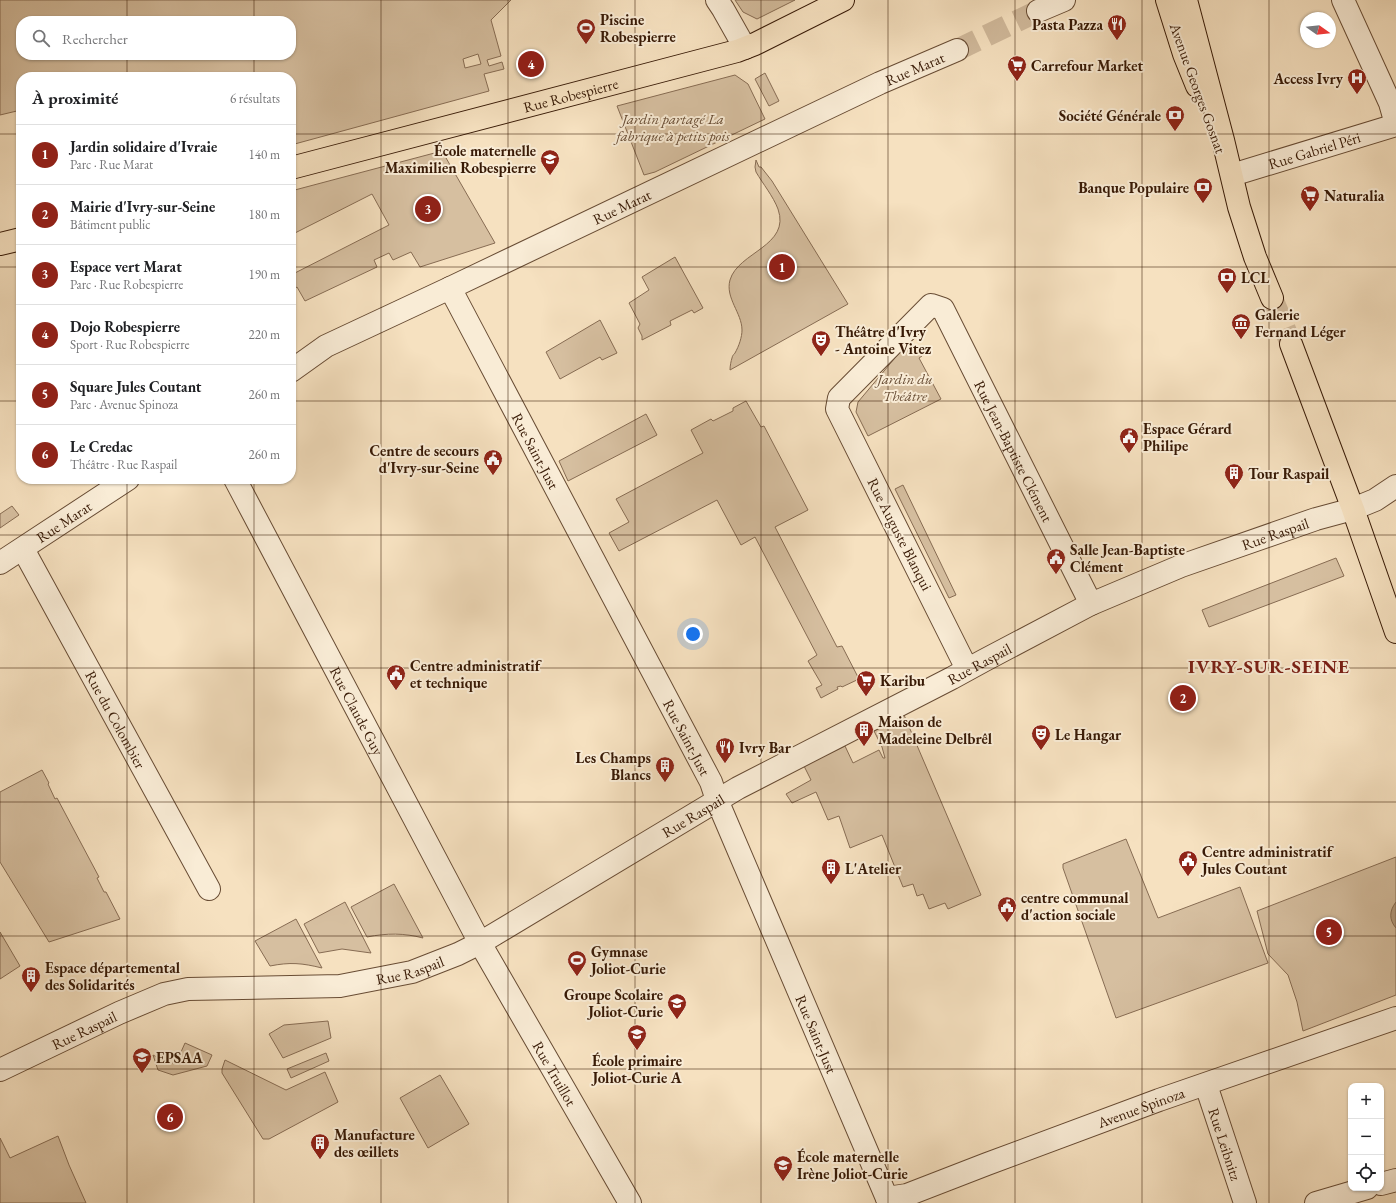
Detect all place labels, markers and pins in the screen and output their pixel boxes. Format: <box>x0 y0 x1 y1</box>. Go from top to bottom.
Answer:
place label: Piscine Robespierre <box>600 10 676 46</box>
restaurant icon: Pasta Pazza <box>1106 13 1128 41</box>
place label: Pasta Pazza <box>1032 15 1103 34</box>
sports icon: Piscine Robespierre <box>575 17 597 45</box>
pin: 4 <box>518 49 544 79</box>
supermarket icon: Carrefour Market <box>1006 54 1028 82</box>
place label: Carrefour Market <box>1031 56 1143 75</box>
hospital icon: Access Ivry <box>1346 67 1368 95</box>
place label: Access Ivry <box>1272 69 1344 88</box>
bank icon: Société Générale <box>1164 104 1186 132</box>
place label: Société Générale <box>1059 106 1161 125</box>
place label: École maternelle Maximilien Robespierre <box>385 141 536 177</box>
school or university icon: École maternelle Maximilien Robespierre <box>539 148 561 176</box>
bank icon: Banque Populaire <box>1192 176 1214 204</box>
place label: Banque Populaire <box>1078 178 1189 197</box>
supermarket icon: Naturalia <box>1299 184 1321 212</box>
place label: Naturalia <box>1324 186 1385 205</box>
pin: 3 <box>415 194 441 224</box>
pin: 1 <box>769 252 795 282</box>
bank icon: LCL <box>1216 266 1238 294</box>
place label: LCL <box>1241 268 1269 287</box>
place label: Galerie Fernand Léger <box>1255 305 1347 341</box>
museum icon: Galerie Fernand Léger <box>1230 312 1252 340</box>
place label: Théâtre d'Ivry - Antoine Vitez <box>835 322 932 358</box>
theatre icon: Théâtre d'Ivry - Antoine Vitez <box>810 329 832 357</box>
place label: Espace Gérard Philipe <box>1143 419 1233 455</box>
public building icon: Espace Gérard Philipe <box>1118 426 1140 454</box>
place label: Centre de secours d'Ivry-sur-Seine <box>369 441 479 477</box>
public building icon: Centre de secours d'Ivry-sur-Seine <box>482 448 504 476</box>
building icon: Tour Raspail <box>1223 462 1245 490</box>
place label: Tour Raspail <box>1248 464 1330 483</box>
place label: Salle Jean-Baptiste Clément <box>1070 540 1185 576</box>
public building icon: Salle Jean-Baptiste Clément <box>1045 547 1067 575</box>
place label: Centre administratif et technique <box>410 656 543 692</box>
public building icon: Centre administratif et technique <box>385 663 407 691</box>
supermarket icon: Karibu <box>855 669 877 697</box>
place label: Karibu <box>880 671 926 690</box>
pin: 2 <box>1170 683 1196 713</box>
place label: Maison de Madeleine Delbrêl <box>878 712 993 748</box>
building icon: Maison de Madeleine Delbrêl <box>853 719 875 747</box>
theatre icon: Le Hangar <box>1030 723 1052 751</box>
place label: Le Hangar <box>1055 725 1122 744</box>
restaurant icon: Ivry Bar <box>714 736 736 764</box>
place label: Ivry Bar <box>739 738 792 757</box>
place label: Les Champs Blancs <box>575 748 651 784</box>
building icon: Les Champs Blancs <box>654 755 676 783</box>
place label: Centre administratif Jules Coutant <box>1200 842 1335 878</box>
public building icon: Centre administratif Jules Coutant <box>1177 849 1199 877</box>
building icon: L'Atelier <box>820 857 842 885</box>
place label: L'Atelier <box>845 859 902 878</box>
place label: centre communal d'action sociale <box>1021 888 1129 924</box>
public building icon: centre communal d'action sociale <box>996 895 1018 923</box>
pin: 5 <box>1316 917 1342 947</box>
place label: Gymnase Joliot-Curie <box>589 942 666 978</box>
sports icon: Gymnase Joliot-Curie <box>566 949 588 977</box>
place label: Espace départemental des Solidarités <box>45 958 181 994</box>
building icon: Espace départemental des Solidarités <box>20 965 42 993</box>
place label: Groupe Scolaire Joliot-Curie <box>564 985 663 1021</box>
school or university icon: Groupe Scolaire Joliot-Curie <box>666 992 688 1020</box>
school or university icon: École primaire Joliot-Curie A <box>626 1023 648 1051</box>
school or university icon: EPSAA <box>131 1046 153 1074</box>
place label: EPSAA <box>156 1048 203 1067</box>
place label: École primaire Joliot-Curie A <box>590 1051 682 1087</box>
pin: 6 <box>157 1102 183 1132</box>
place label: Manufacture des œillets <box>334 1125 415 1161</box>
building icon: Manufacture des œillets <box>309 1132 331 1160</box>
place label: École maternelle Irène Joliot-Curie <box>797 1147 908 1183</box>
school or university icon: École maternelle Irène Joliot-Curie <box>772 1154 794 1182</box>

